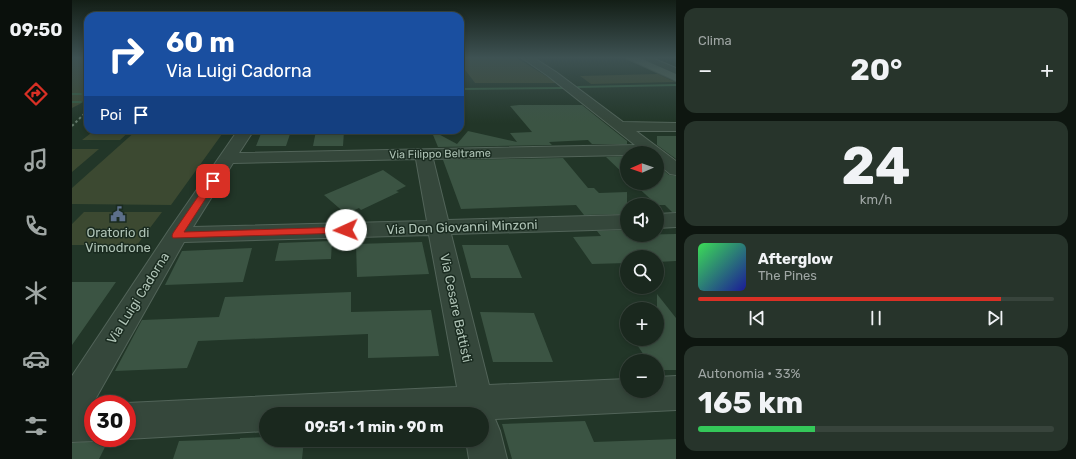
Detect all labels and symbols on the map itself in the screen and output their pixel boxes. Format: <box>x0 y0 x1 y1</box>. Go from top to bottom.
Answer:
north arrow <box>620 146 664 190</box>
street label: Via Filippo Beltrame <box>389 147 491 161</box>
pin <box>196 164 230 198</box>
public building icon: Oratorio di Vimodrone <box>109 205 127 223</box>
position arrow <box>325 209 367 251</box>
street label: Via Don Giovanni Minzoni <box>386 217 538 237</box>
place label: Oratorio di Vimodrone <box>85 225 151 255</box>
street label: Via Luigi Cadorna <box>104 249 173 347</box>
street label: Via Cesare Battisti <box>437 252 475 364</box>
speed limit sign: 30 <box>84 395 136 447</box>

